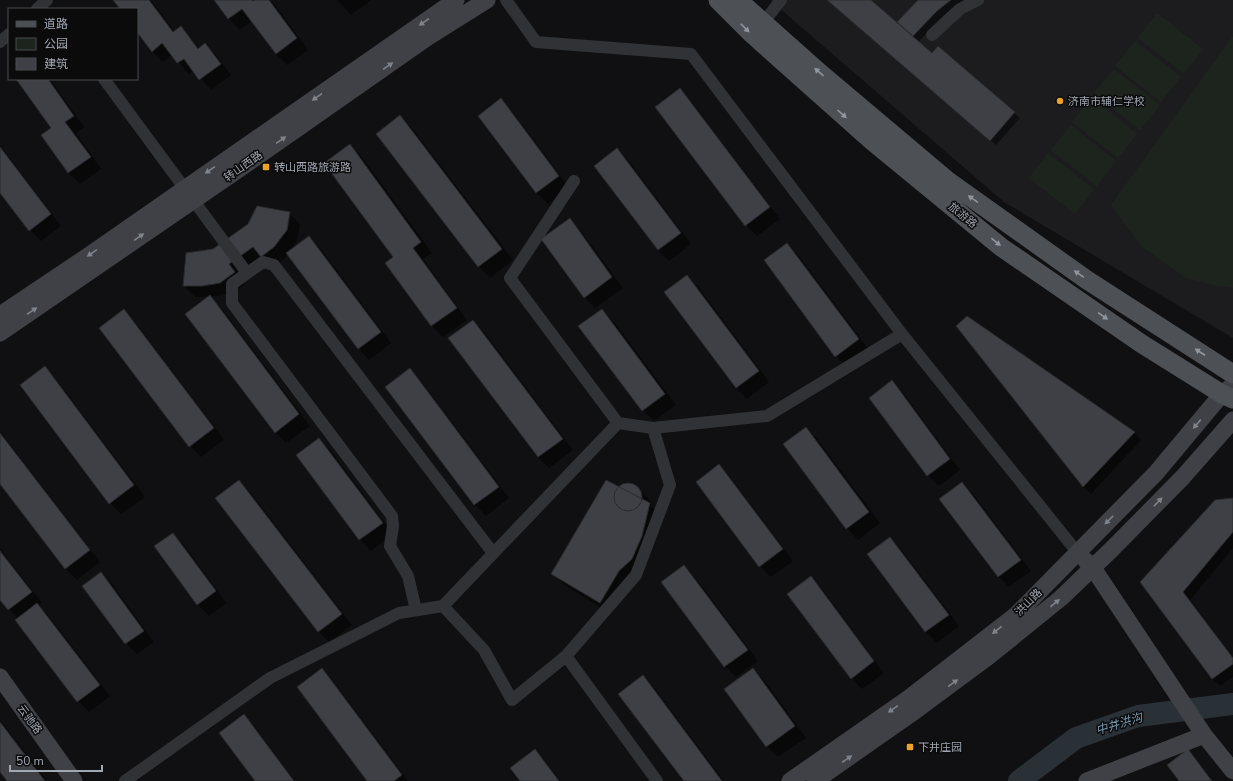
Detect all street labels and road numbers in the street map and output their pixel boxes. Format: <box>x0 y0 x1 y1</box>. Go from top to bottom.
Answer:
street label: 转山西路 <box>221 148 266 185</box>
street label: 旅游路 <box>945 199 980 232</box>
street label: 洪山路 <box>1011 585 1045 619</box>
street label: 云驰路 <box>14 702 45 737</box>

